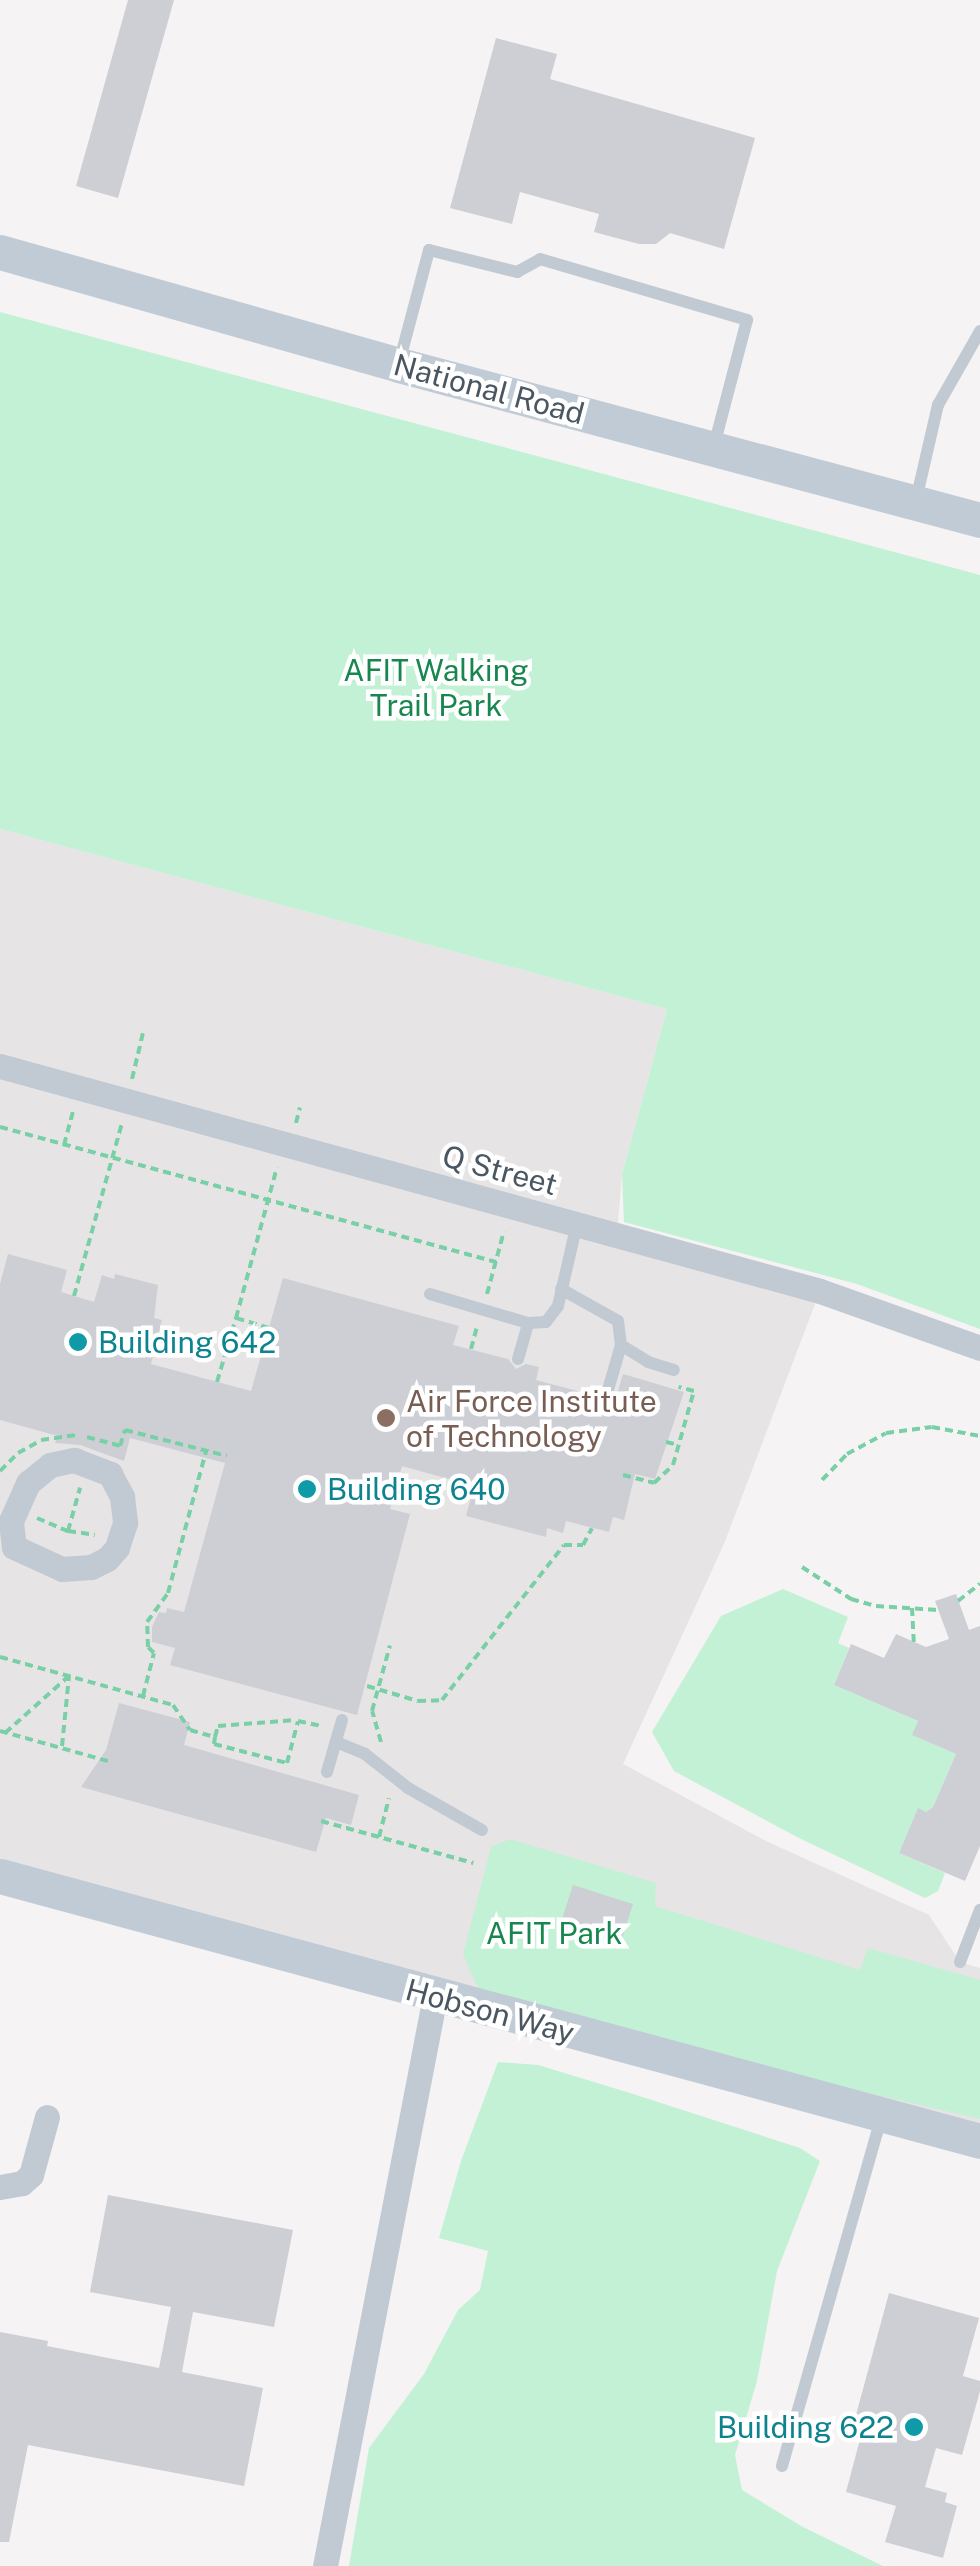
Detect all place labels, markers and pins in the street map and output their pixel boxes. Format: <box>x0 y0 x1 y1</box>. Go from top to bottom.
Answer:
place label: Building 642 <box>98 1324 276 1360</box>
marker: Building 642 <box>67 1331 89 1353</box>
place label: Air Force Institute of Technology <box>406 1383 657 1454</box>
marker: Air Force Institute of Technology <box>375 1407 397 1429</box>
place label: Building 640 <box>327 1471 506 1507</box>
marker: Building 640 <box>296 1478 318 1500</box>
place label: Building 622 <box>717 2409 894 2445</box>
marker: Building 622 <box>903 2416 925 2438</box>

